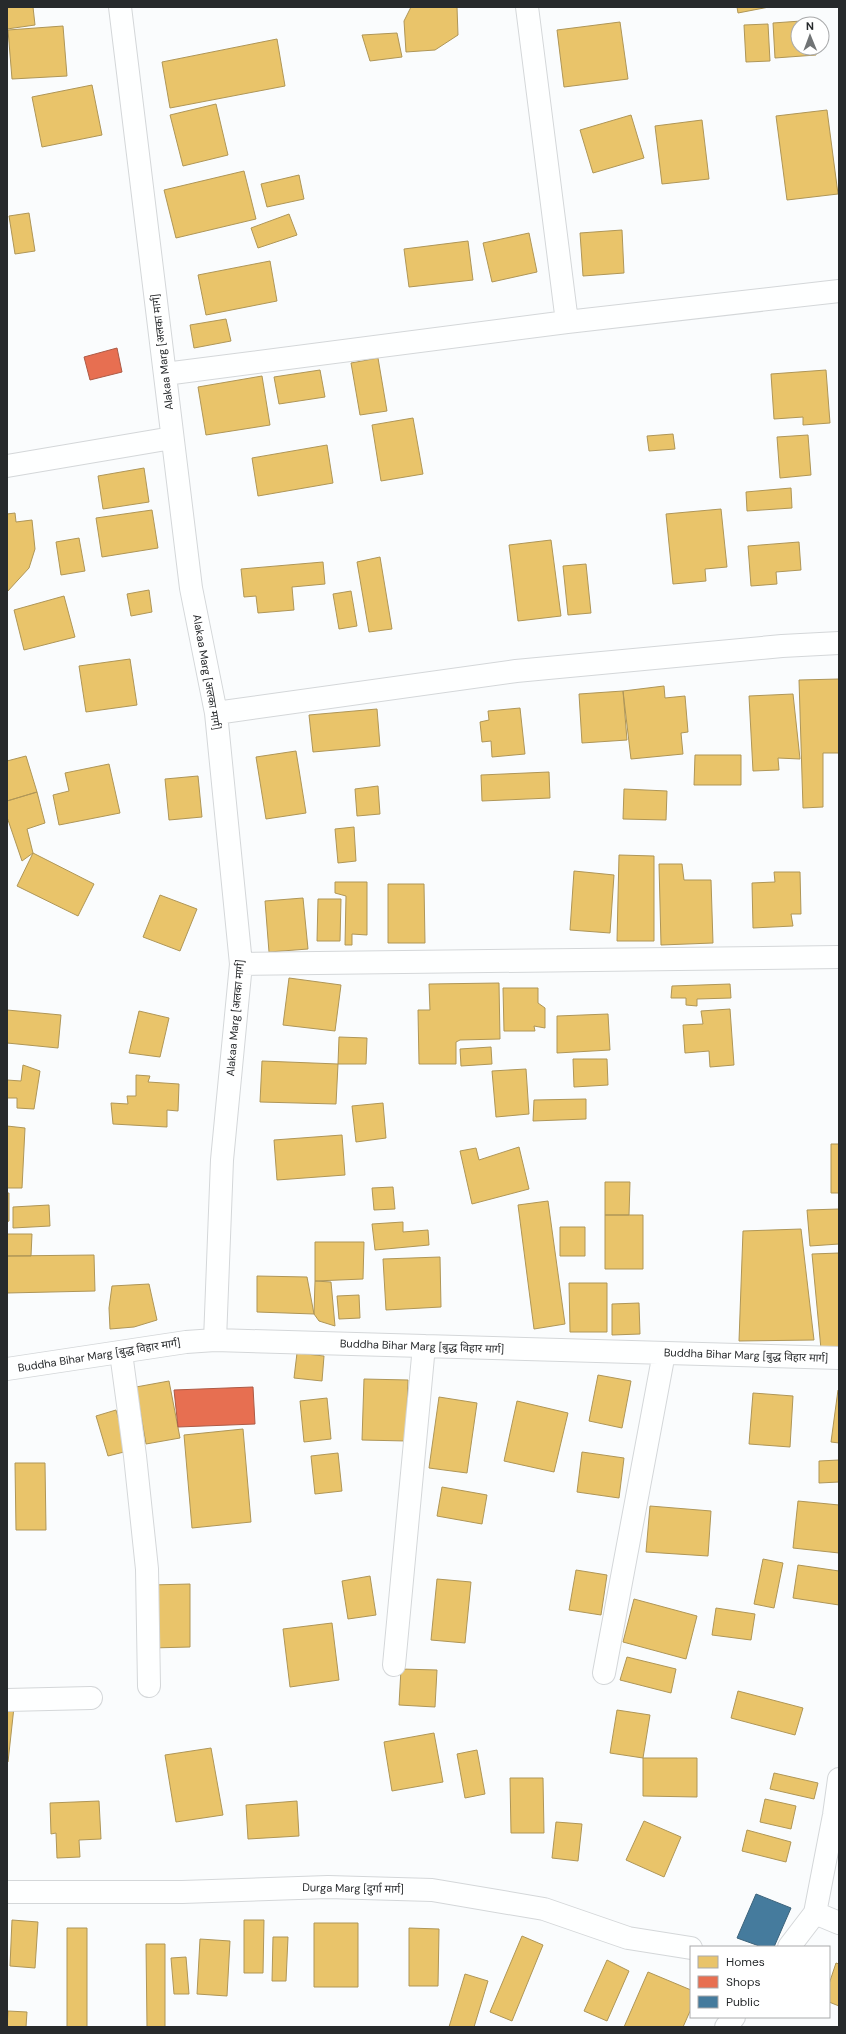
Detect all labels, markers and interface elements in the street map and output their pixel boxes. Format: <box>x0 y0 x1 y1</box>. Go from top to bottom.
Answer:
north arrow <box>790 16 830 56</box>
text: N <box>806 19 814 33</box>
street label: Alakaa Marg [अलका मार्ग] <box>148 293 176 411</box>
street label: Alakaa Marg [अलका मार्ग] <box>190 613 224 731</box>
street label: Alakaa Marg [अलका मार्ग] <box>223 959 247 1077</box>
street label: Buddha Bihar Marg [बुद्ध विहार मार्ग] <box>17 1335 181 1375</box>
street label: Buddha Bihar Marg [बुद्ध विहार मार्ग] <box>340 1336 504 1356</box>
street label: Buddha Bihar Marg [बुद्ध विहार मार्ग] <box>664 1345 828 1365</box>
street label: Durga Marg [दुर्गा मार्ग] <box>302 1880 404 1897</box>
legend <box>690 1946 830 2018</box>
text: Homes <box>726 1954 765 1970</box>
text: Shops <box>726 1974 761 1990</box>
text: Public <box>726 1994 760 2010</box>

